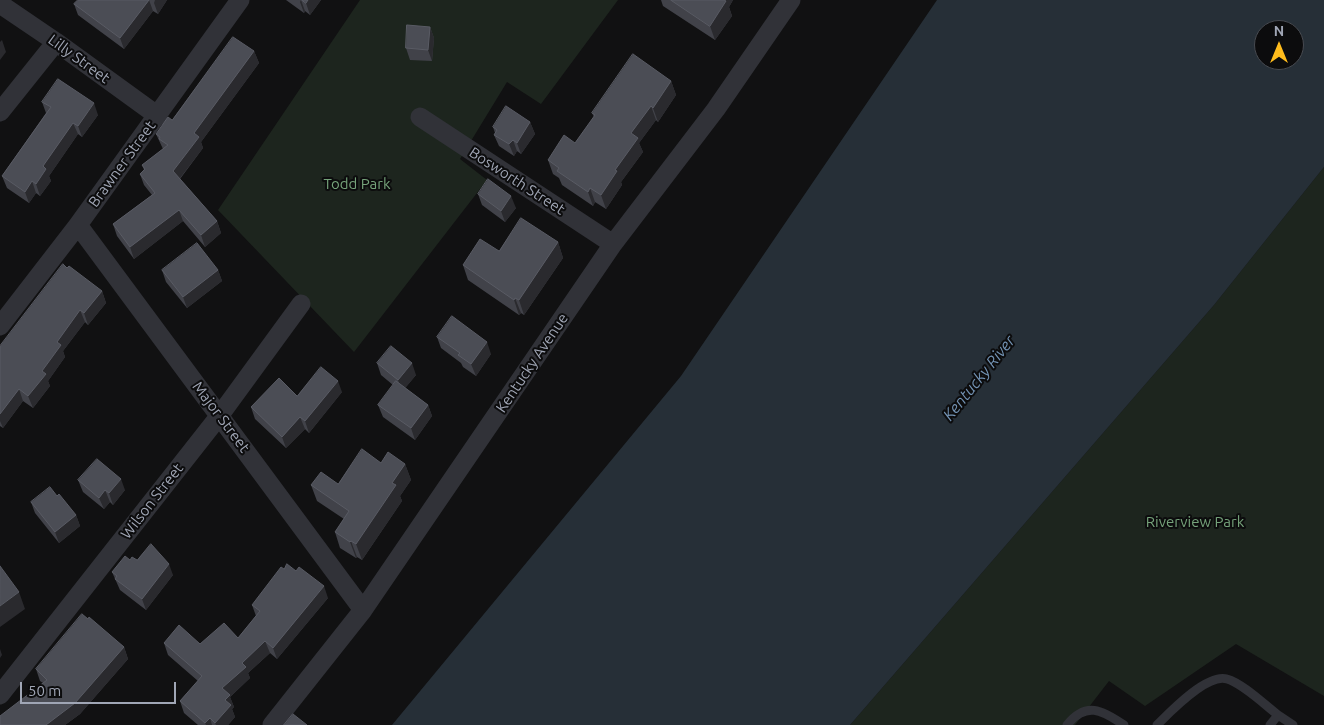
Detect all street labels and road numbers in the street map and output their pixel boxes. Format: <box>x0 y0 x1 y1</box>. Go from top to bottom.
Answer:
street label: Lilly Street <box>45 31 113 87</box>
street label: Brawner Street <box>85 117 159 211</box>
street label: Bosworth Street <box>466 143 568 219</box>
street label: Kentucky Avenue <box>492 310 572 416</box>
street label: Major Street <box>188 378 254 456</box>
street label: Wilson Street <box>117 460 187 542</box>

